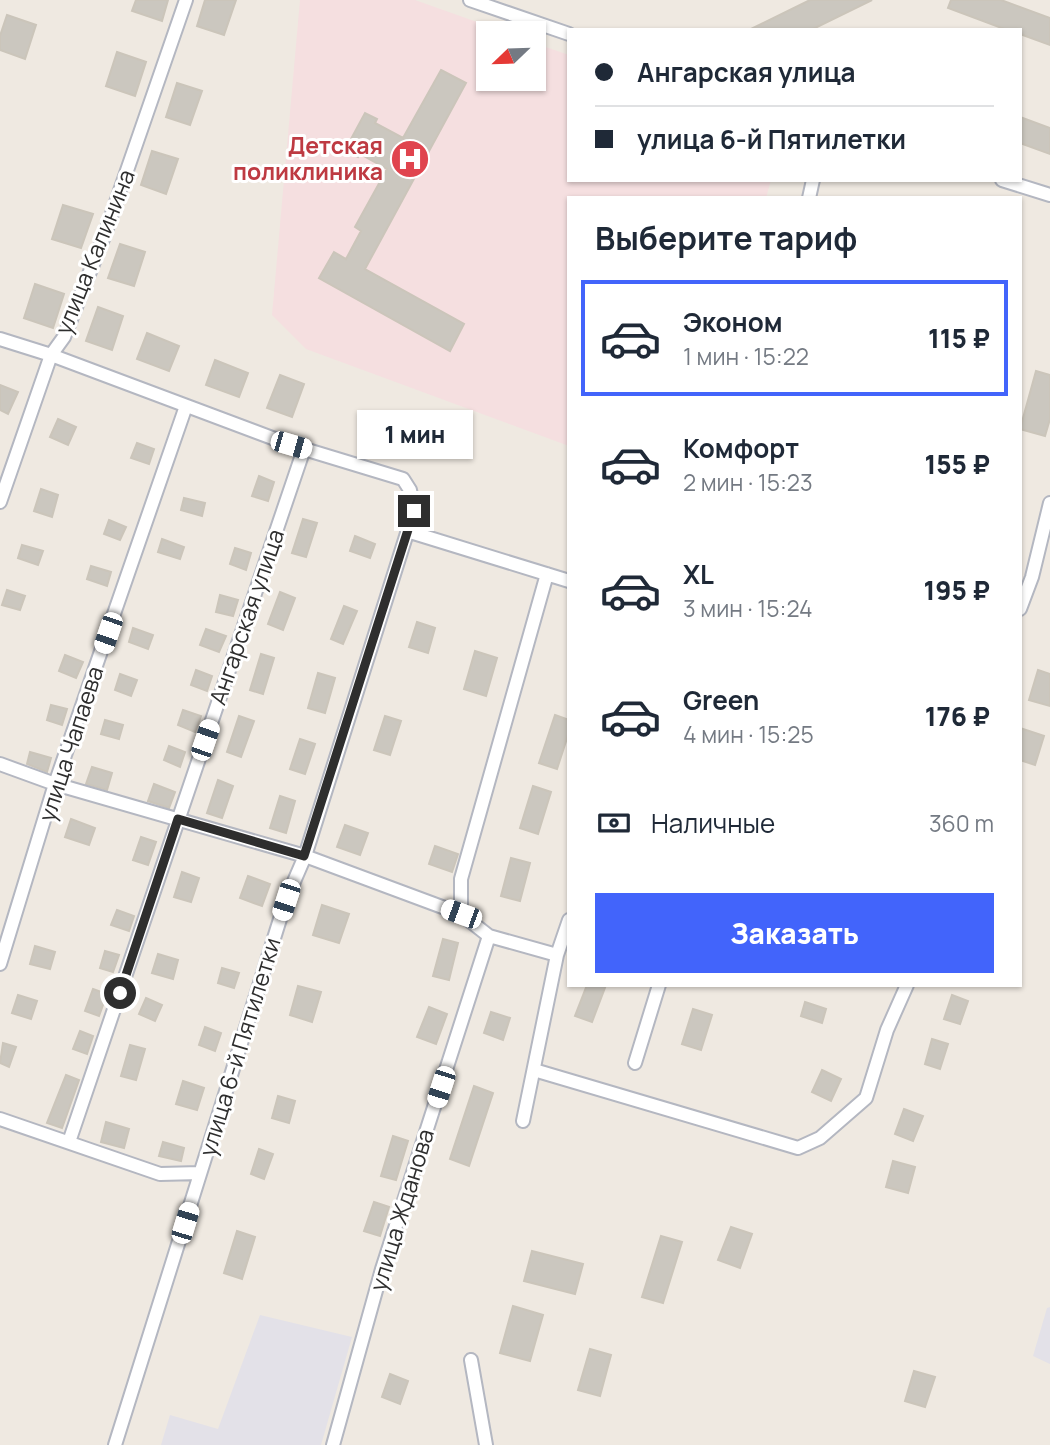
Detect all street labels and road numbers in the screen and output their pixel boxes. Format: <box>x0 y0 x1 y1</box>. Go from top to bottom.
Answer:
street label: улица Калинина <box>46 164 142 339</box>
street label: Ангарская улица <box>201 524 291 709</box>
street label: улица Чапаева <box>30 662 110 825</box>
street label: улица 6-й Пятилетки <box>191 933 288 1160</box>
street label: улица Жданова <box>361 1125 441 1295</box>

